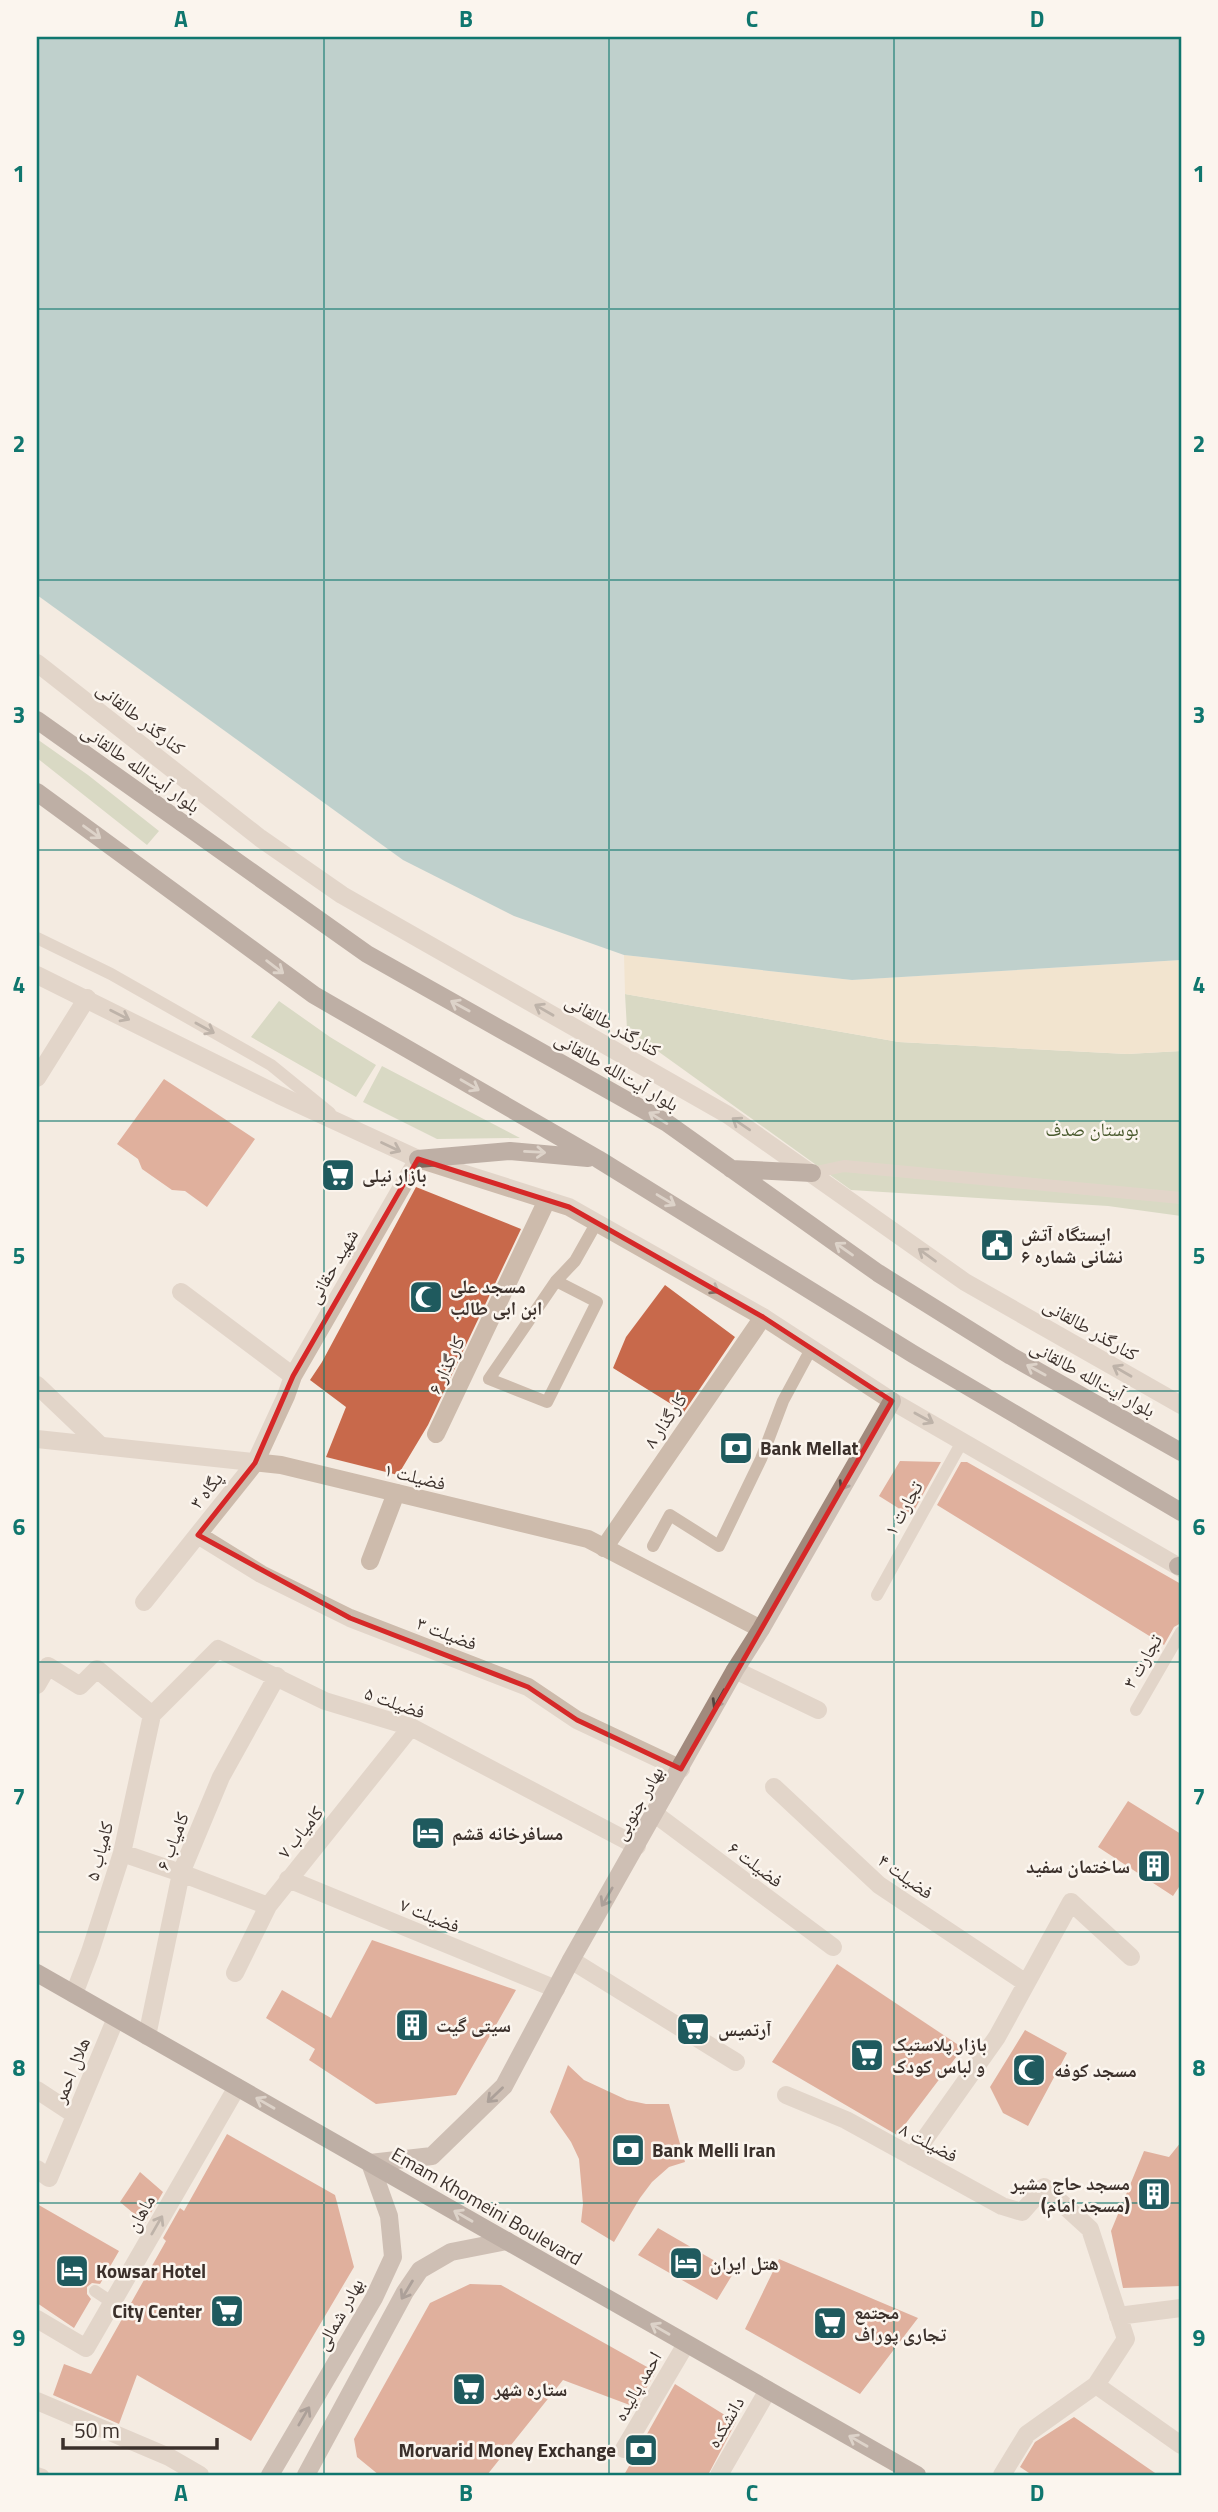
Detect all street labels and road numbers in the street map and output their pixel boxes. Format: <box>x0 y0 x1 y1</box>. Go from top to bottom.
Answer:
street label: کنارگذر طالقانی <box>91 674 192 762</box>
street label: بلوار آیت‌الله طالقانی <box>76 716 207 819</box>
street label: کنارگذر طالقانی <box>560 986 666 1064</box>
street label: بلوار آیت‌الله طالقانی <box>550 1023 685 1118</box>
street label: شهید حقانی <box>298 1223 365 1309</box>
street label: کنارگذر طالقانی <box>1038 1290 1144 1368</box>
street label: کارگذار ۶ <box>419 1331 472 1399</box>
street label: بلوار آیت‌الله طالقانی <box>1025 1331 1161 1424</box>
street label: کارگذار ۸ <box>635 1386 694 1453</box>
street label: فضیلت ۱ <box>381 1454 449 1497</box>
street label: پگاه ۳ <box>182 1465 230 1515</box>
street label: تجارت ۱ <box>876 1475 930 1540</box>
street label: فضیلت ۳ <box>413 1608 482 1657</box>
street label: تجارت ۳ <box>1114 1628 1169 1693</box>
street label: فضیلت ۵ <box>361 1678 429 1725</box>
street label: بهادر جنوبی <box>605 1760 670 1845</box>
street label: کامیاب ۷ <box>269 1799 330 1864</box>
street label: کامیاب ۶ <box>147 1807 196 1874</box>
street label: کامیاب ۵ <box>77 1818 120 1884</box>
street label: فضیلت ۶ <box>723 1833 790 1894</box>
street label: فضیلت ۴ <box>872 1845 940 1906</box>
street label: فضیلت ۷ <box>396 1889 465 1940</box>
street label: هلال احمر <box>44 2032 97 2108</box>
street label: فضیلت ۸ <box>895 2114 964 2169</box>
street label: Emam Khomeini Boulevard <box>387 2139 588 2272</box>
street label: ماهان <box>117 2189 162 2237</box>
street label: بهادر شمالی <box>307 2272 370 2355</box>
street label: احمد پالیده <box>605 2345 668 2426</box>
street label: دانشکده <box>698 2390 751 2453</box>

